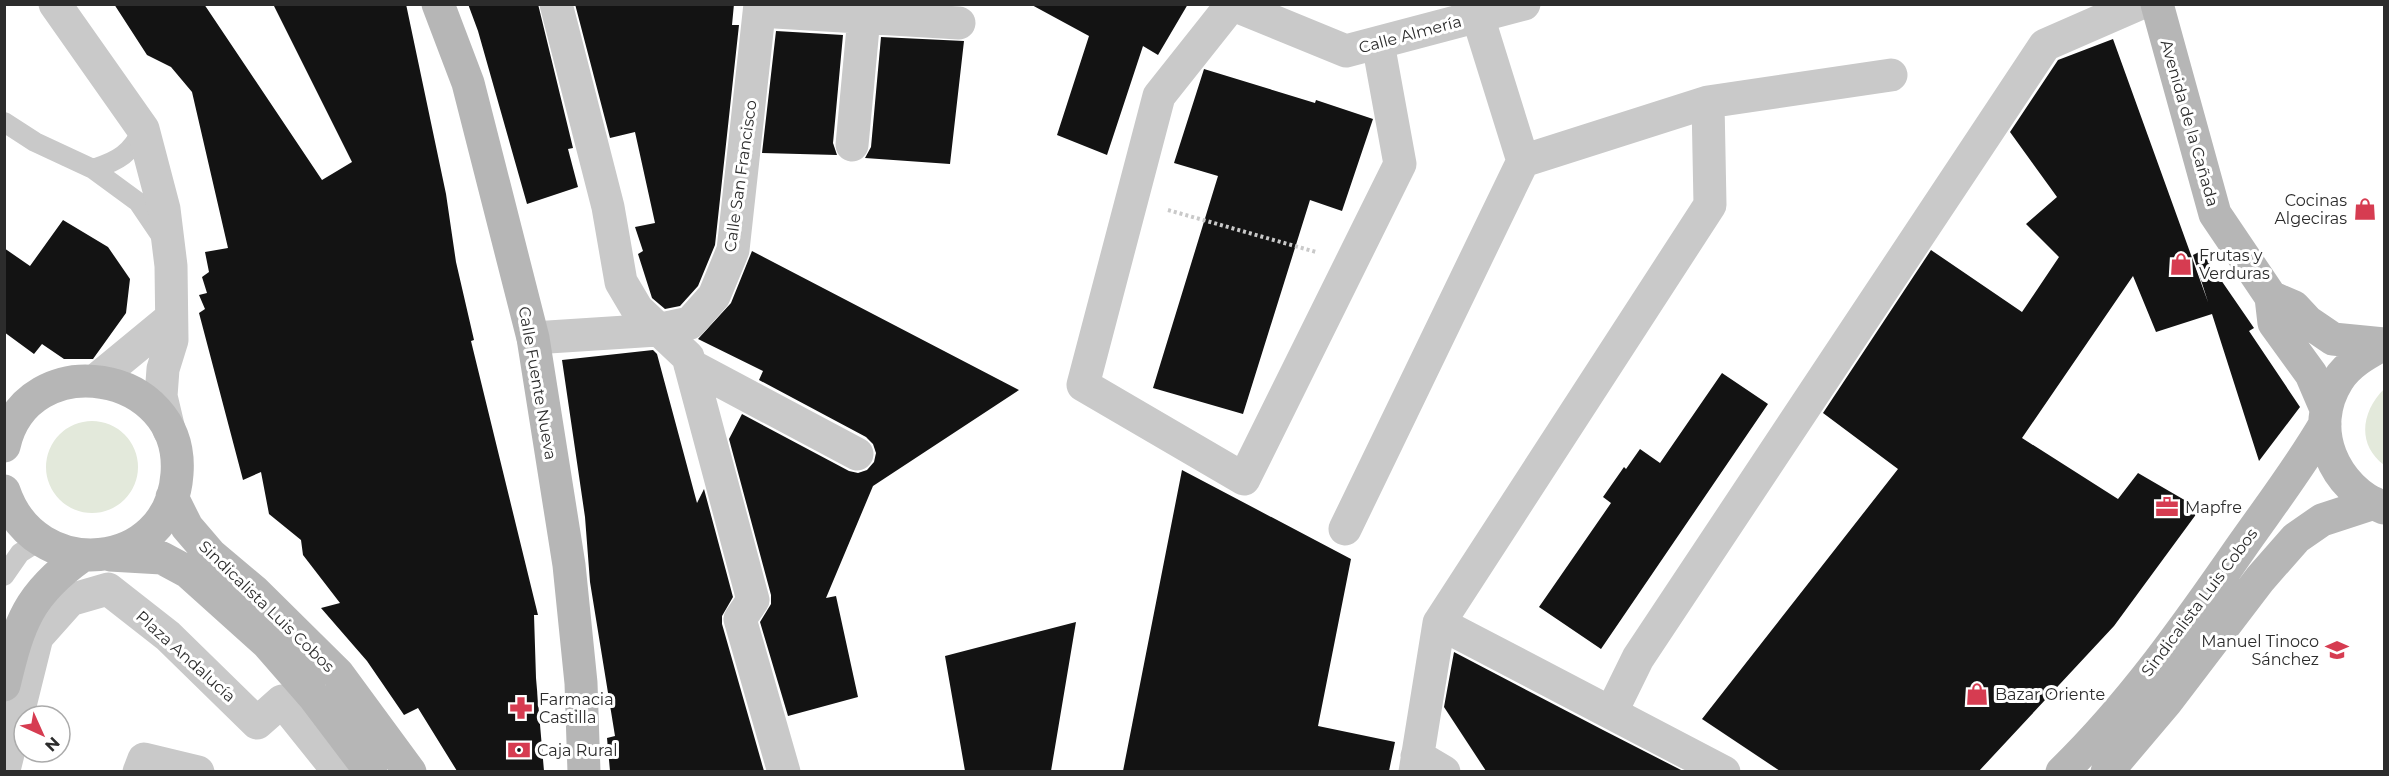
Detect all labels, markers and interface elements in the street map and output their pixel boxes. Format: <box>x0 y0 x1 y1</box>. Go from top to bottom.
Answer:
street label: Calle Almería <box>1357 12 1464 57</box>
street label: Avenida de la Cañada <box>2157 38 2222 209</box>
street label: Calle San Francisco <box>720 99 761 253</box>
place label: Cocinas Algeciras <box>2274 191 2347 228</box>
shop icon: Cocinas Algeciras <box>2352 196 2378 222</box>
place label: Frutas y Verduras <box>2199 246 2270 283</box>
shop icon: Frutas y Verduras <box>2168 251 2194 277</box>
street label: Calle Fuente Nueva <box>515 305 560 461</box>
office icon: Mapfre <box>2154 494 2180 520</box>
place label: Mapfre <box>2185 498 2242 517</box>
street label: Sindicalista Luis Cobos <box>2137 524 2262 680</box>
street label: Sindicalista Luis Cobos <box>195 537 338 676</box>
street label: Plaza Andalucía <box>132 607 239 706</box>
place label: Manuel Tinoco Sánchez <box>2201 632 2319 669</box>
school or university icon: Manuel Tinoco Sánchez <box>2324 637 2350 663</box>
shop icon: Bazar Oriente <box>1964 681 1990 707</box>
place label: Bazar Oriente <box>1995 685 2105 704</box>
place label: Farmacia Castilla <box>539 690 614 727</box>
pharmacy icon: Farmacia Castilla <box>508 695 534 721</box>
north arrow <box>12 704 72 764</box>
text: N <box>41 733 64 756</box>
bank icon: Caja Rural <box>506 737 532 763</box>
place label: Caja Rural <box>537 741 618 760</box>

